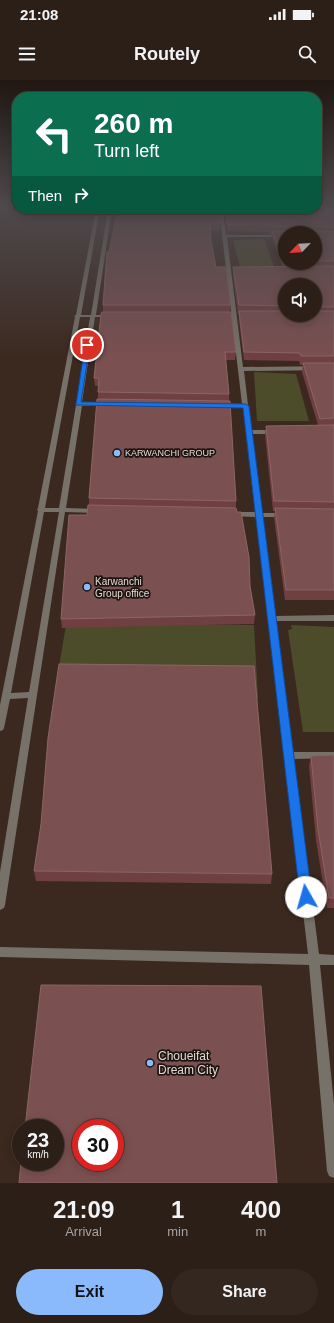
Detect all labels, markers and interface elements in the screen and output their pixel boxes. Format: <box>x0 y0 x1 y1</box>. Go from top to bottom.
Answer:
text: 21:08 <box>20 6 58 23</box>
icon: menu <box>16 43 38 65</box>
icon: search <box>296 43 318 65</box>
text: Routely <box>134 44 200 64</box>
icon: left <box>28 108 80 160</box>
text: 260 m <box>94 108 173 139</box>
text: Turn left <box>94 141 159 161</box>
icon: right <box>70 184 92 206</box>
text: Then <box>28 187 62 204</box>
north arrow <box>278 226 322 270</box>
map controls <box>278 226 322 322</box>
button: sound <box>278 278 322 322</box>
pin <box>70 328 104 362</box>
icon: arrive <box>76 334 98 356</box>
marker: KARWANCHI GROUP <box>112 448 122 458</box>
place label: KARWANCHI GROUP <box>125 448 215 458</box>
place label: Karwanchi Group office <box>95 576 150 599</box>
marker: Karwanchi Group office <box>82 582 92 592</box>
position arrow <box>285 876 327 918</box>
place label: Choueifat Dream City <box>158 1049 218 1077</box>
marker: Choueifat Dream City <box>145 1058 155 1068</box>
speed limit sign: 30 <box>72 1119 124 1171</box>
text: 23 <box>27 1129 49 1151</box>
text: km/h <box>27 1149 49 1160</box>
text: 21:09 <box>53 1196 114 1223</box>
text: 1 <box>171 1196 184 1223</box>
text: 400 <box>241 1196 281 1223</box>
text: Arrival <box>65 1224 102 1239</box>
text: min <box>167 1224 188 1239</box>
text: m <box>256 1224 266 1239</box>
button: Exit <box>16 1269 163 1315</box>
button: Share <box>171 1269 318 1315</box>

